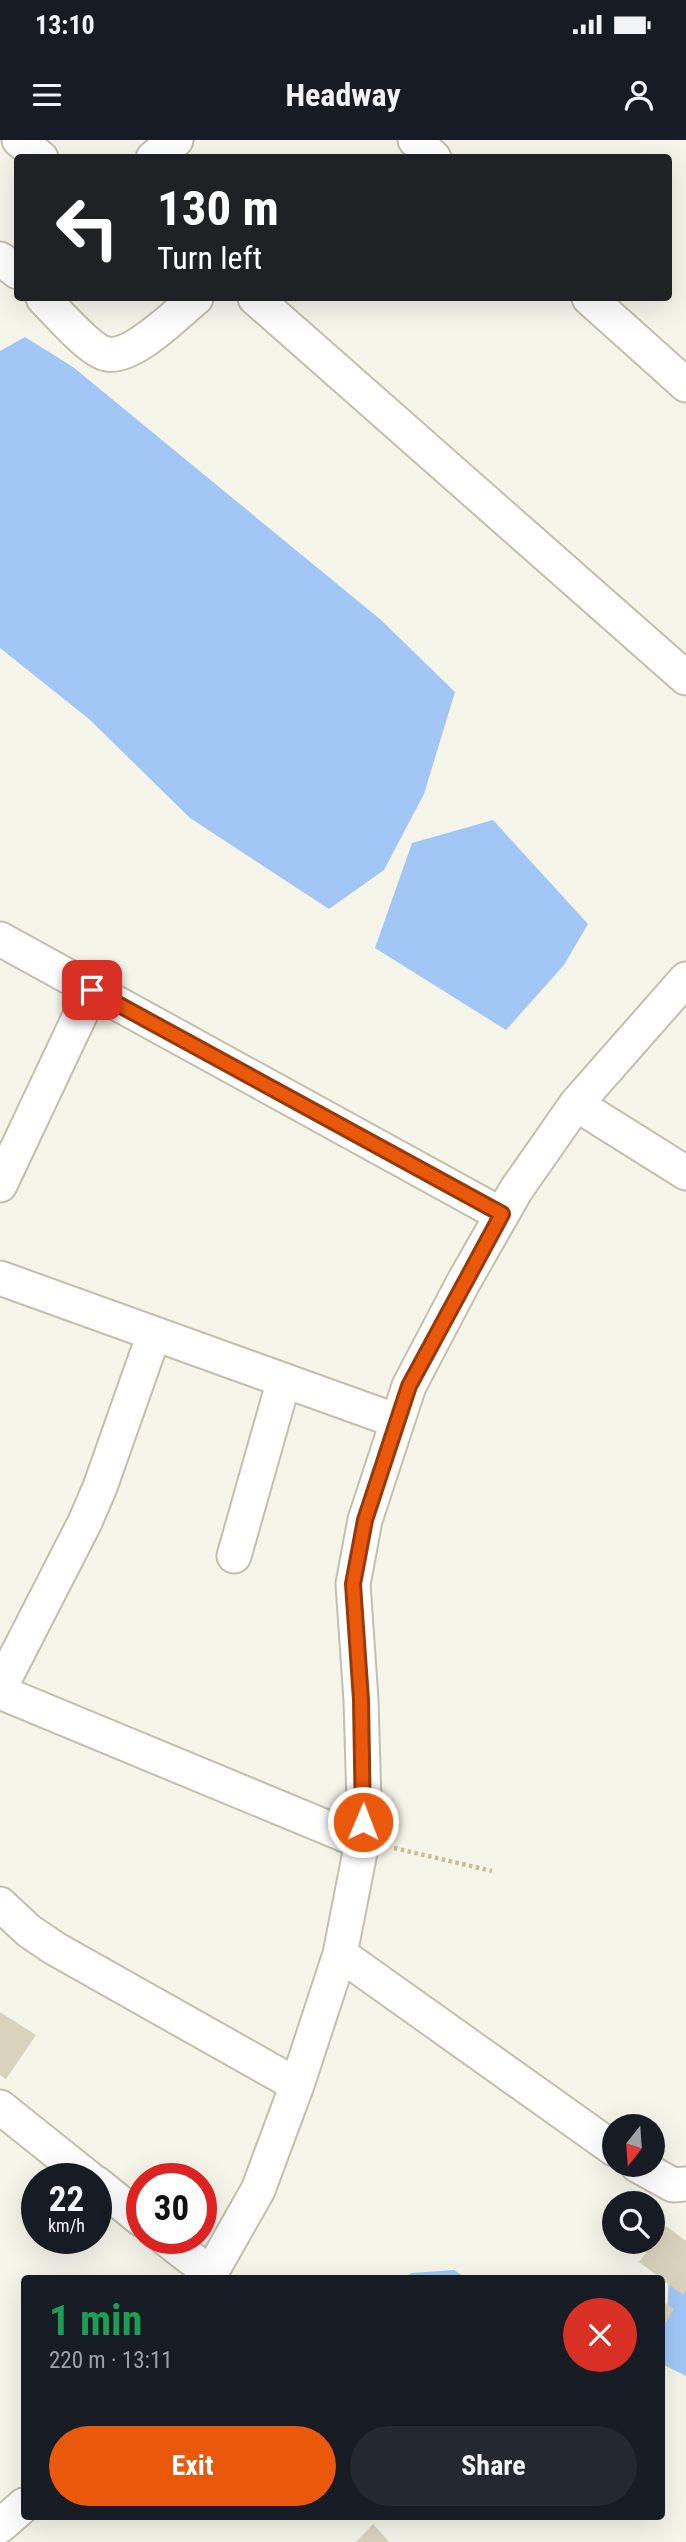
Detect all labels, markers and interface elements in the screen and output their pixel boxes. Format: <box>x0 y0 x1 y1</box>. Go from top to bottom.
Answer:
text: 13:10 <box>35 10 95 40</box>
icon: menu <box>28 76 66 114</box>
text: Headway <box>285 76 401 114</box>
icon: person <box>620 76 658 114</box>
text: 130 m <box>157 180 279 237</box>
icon: left <box>42 182 133 273</box>
text: Turn left <box>157 239 262 277</box>
pin <box>62 960 122 1020</box>
icon: arrive <box>73 971 111 1009</box>
position arrow <box>326 1785 400 1859</box>
north arrow <box>602 2114 665 2177</box>
map controls <box>602 2114 665 2254</box>
speed limit sign: 30 <box>126 2163 217 2254</box>
text: 22 <box>49 2179 84 2220</box>
button: search <box>602 2191 665 2254</box>
text: km/h <box>48 2215 85 2236</box>
text: 1 min <box>49 2296 142 2345</box>
button: close <box>563 2298 637 2372</box>
text: 220 m · 13:11 <box>49 2347 173 2374</box>
button: Exit <box>49 2426 336 2506</box>
button: Share <box>350 2426 637 2506</box>

